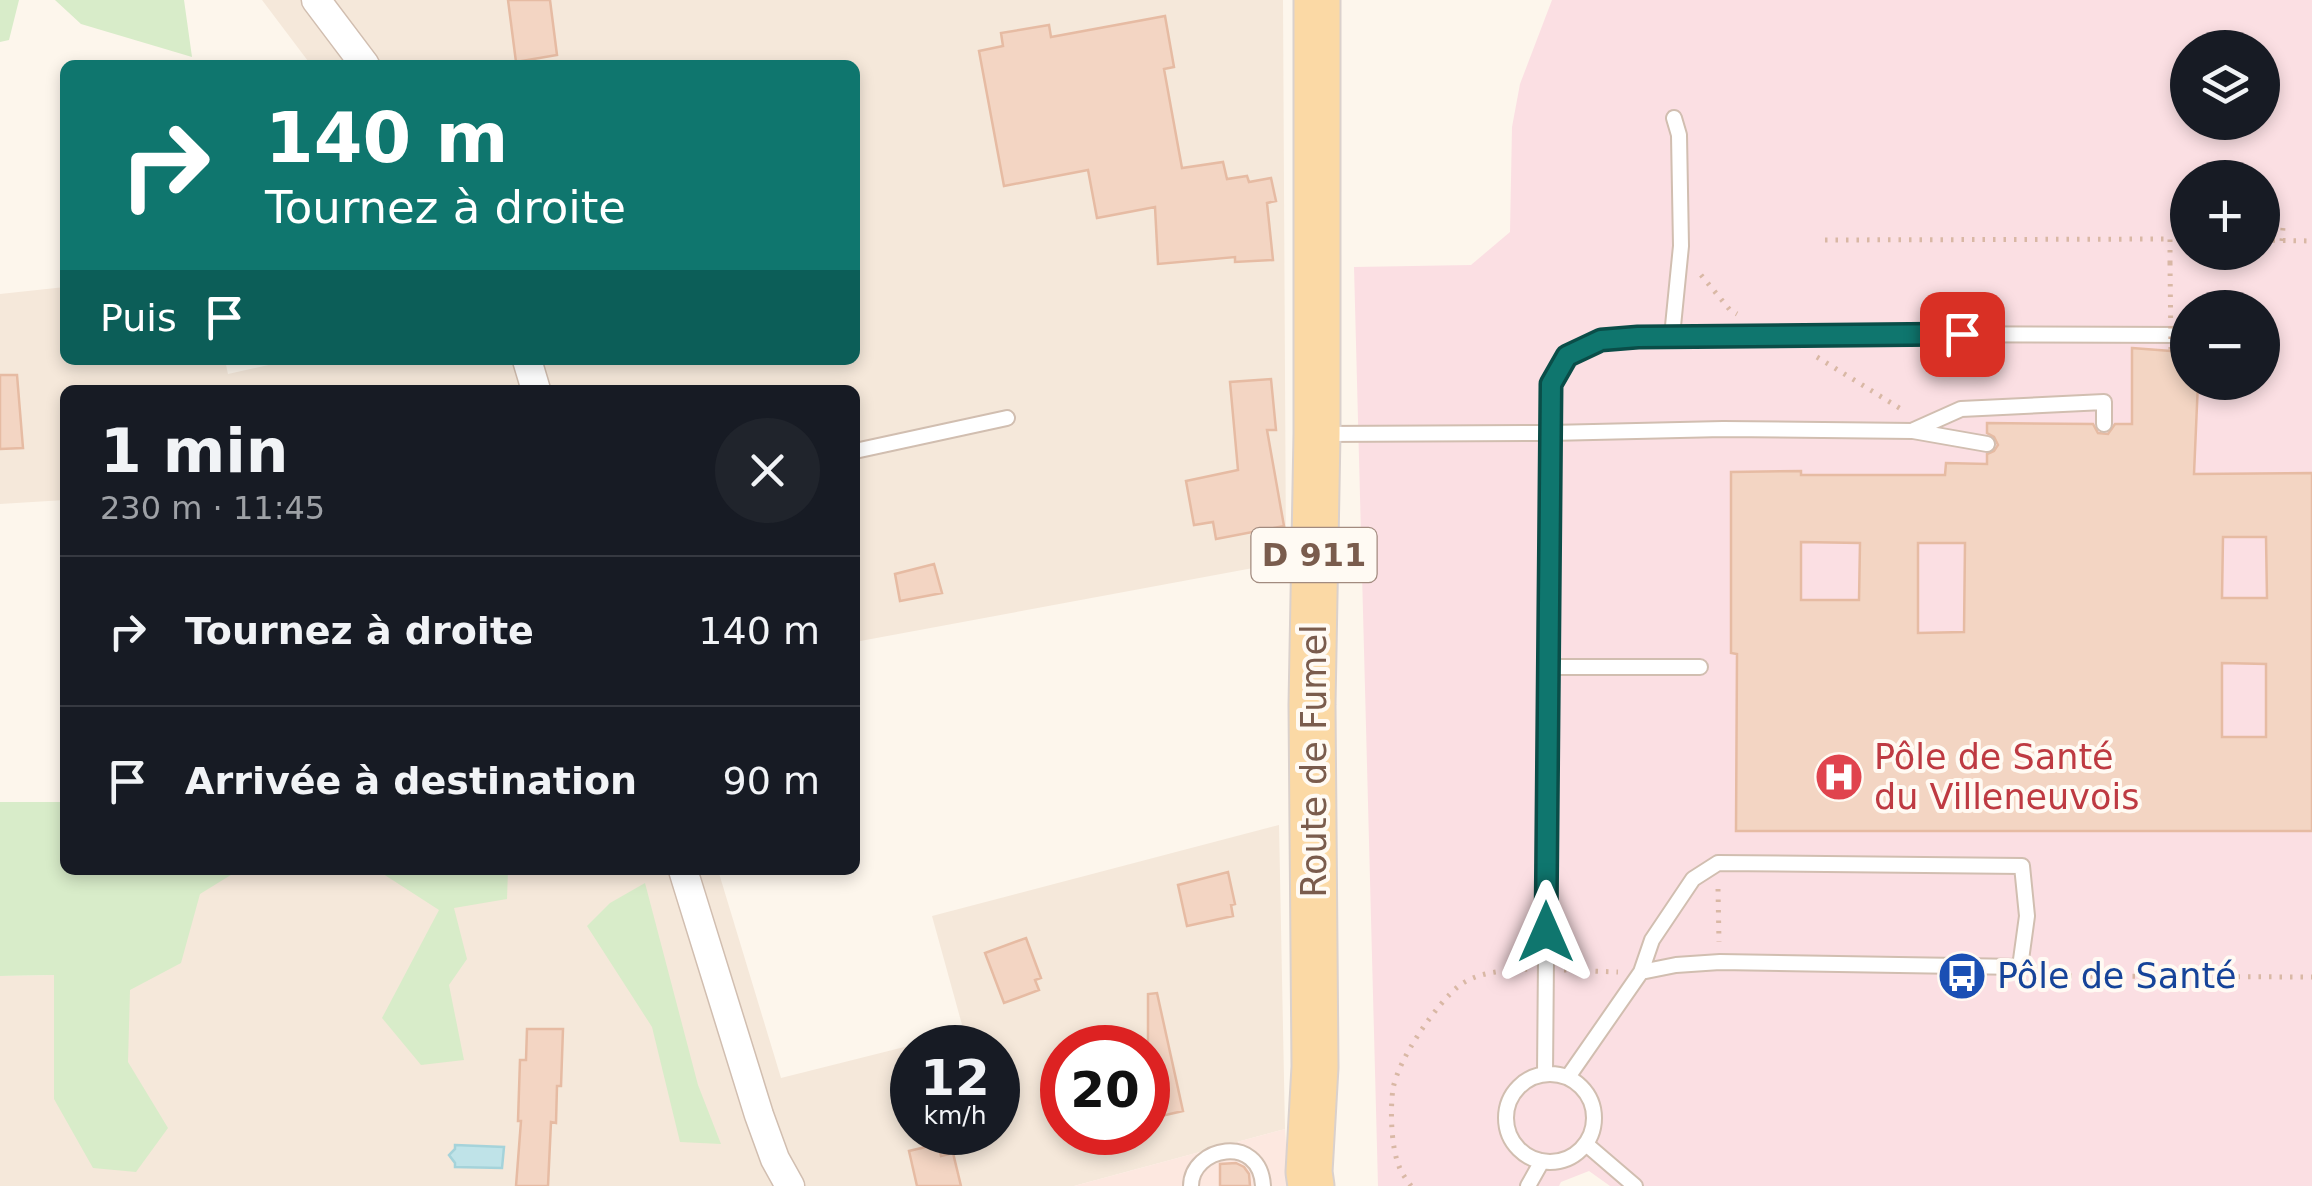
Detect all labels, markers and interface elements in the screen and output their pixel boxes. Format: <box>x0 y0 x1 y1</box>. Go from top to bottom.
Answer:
map controls <box>2170 30 2280 400</box>
button: layers <box>2170 30 2280 140</box>
text: 140 m <box>265 97 508 179</box>
icon: right <box>100 100 230 230</box>
button: + <box>2170 160 2280 270</box>
text: Tournez à droite <box>265 181 626 234</box>
icon: arrive <box>197 290 252 345</box>
button: − <box>2170 290 2280 400</box>
pin <box>1920 292 2005 377</box>
text: Puis <box>100 296 177 340</box>
icon: arrive <box>1935 307 1990 362</box>
text: 1 min <box>100 416 288 486</box>
button: close <box>715 418 820 523</box>
text: 230 m · 11:45 <box>100 489 325 527</box>
road number: D 911 <box>1252 528 1376 582</box>
icon: right <box>100 604 155 659</box>
text: Tournez à droite <box>185 609 534 653</box>
text: 140 m <box>698 609 820 653</box>
street label: Route de Fumel <box>1294 624 1334 898</box>
place label: Pôle de Santé du Villeneuvois <box>1874 737 2139 817</box>
hospital icon: Pôle de Santé du Villeneuvois <box>1813 751 1865 803</box>
icon: arrive <box>100 754 155 809</box>
text: Arrivée à destination <box>185 759 637 803</box>
text: 90 m <box>723 759 820 803</box>
position arrow <box>1494 880 1598 984</box>
bus stop icon: Pôle de Santé <box>1936 950 1988 1002</box>
place label: Pôle de Santé <box>1997 956 2237 996</box>
speed limit sign: 20 <box>1040 1025 1170 1155</box>
text: 12 <box>920 1049 990 1107</box>
text: km/h <box>923 1101 987 1130</box>

